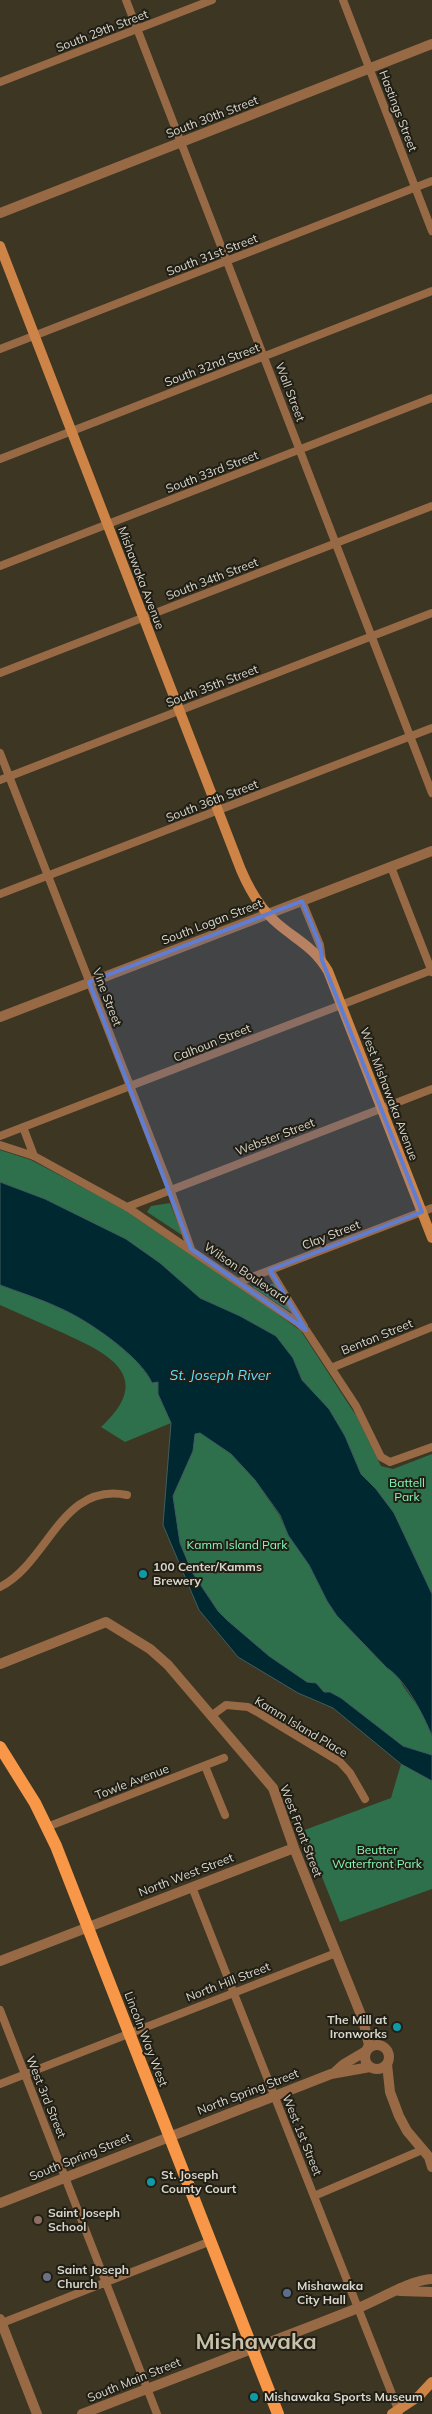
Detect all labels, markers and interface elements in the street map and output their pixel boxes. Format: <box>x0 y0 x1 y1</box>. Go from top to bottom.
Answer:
street label: South 29th Street <box>54 6 150 55</box>
street label: Hastings Street <box>376 68 421 154</box>
street label: South 30th Street <box>164 92 260 141</box>
street label: South 31st Street <box>164 230 260 279</box>
street label: South 32nd Street <box>162 340 261 390</box>
street label: Wall Street <box>272 360 309 423</box>
street label: South 33rd Street <box>163 447 260 496</box>
street label: Mishawaka Avenue <box>115 524 168 631</box>
street label: South 34th Street <box>164 554 260 603</box>
street label: South 35th Street <box>164 661 260 710</box>
street label: South 36th Street <box>164 776 260 825</box>
street label: South Logan Street <box>159 895 264 948</box>
street label: Vine Street <box>90 966 125 1028</box>
street label: Calhoun Street <box>171 1020 253 1065</box>
street label: West Mishawaka Avenue <box>357 1025 422 1163</box>
street label: Webster Street <box>233 1115 317 1159</box>
street label: Clay Street <box>300 1217 362 1252</box>
street label: Wilson Boulevard <box>201 1239 291 1306</box>
street label: Benton Street <box>339 1315 415 1358</box>
water label: St. Joseph River <box>169 1366 271 1384</box>
park label: Battell Park <box>389 1475 425 1504</box>
park label: Kamm Island Park <box>187 1537 288 1552</box>
place label: 100 Center/Kamms Brewery <box>153 1559 262 1588</box>
marker: 100 Center/Kamms Brewery <box>137 1568 149 1580</box>
street label: Kamm Island Place <box>252 1693 350 1760</box>
street label: Towle Avenue <box>93 1761 171 1802</box>
street label: West Front Street <box>277 1783 326 1879</box>
park label: Beutter Waterfront Park <box>332 1842 423 1871</box>
street label: North West Street <box>136 1850 235 1900</box>
street label: North Hill Street <box>184 1959 272 2004</box>
street label: Lincoln Way West <box>121 1989 172 2089</box>
place label: The Mill at Ironworks <box>327 2012 387 2041</box>
marker: The Mill at Ironworks <box>391 2021 403 2033</box>
street label: West 3rd Street <box>23 2053 70 2140</box>
street label: North Spring Street <box>195 2065 301 2118</box>
street label: West 1st Street <box>279 2092 326 2177</box>
street label: South Spring Street <box>27 2129 133 2184</box>
place label: St. Joseph County Court <box>161 2167 237 2196</box>
marker: St. Joseph County Court <box>145 2176 157 2188</box>
place label: Saint Joseph School <box>48 2205 120 2234</box>
marker: Saint Joseph School <box>32 2214 44 2226</box>
place label: Saint Joseph Church <box>57 2262 129 2291</box>
marker: Saint Joseph Church <box>41 2271 53 2283</box>
place label: Mishawaka City Hall <box>297 2278 363 2307</box>
marker: Mishawaka City Hall <box>281 2287 293 2299</box>
district label: Mishawaka <box>195 2327 317 2355</box>
street label: South Main Street <box>85 2354 183 2405</box>
place label: Mishawaka Sports Museum <box>264 2389 423 2404</box>
marker: Mishawaka Sports Museum <box>248 2391 260 2403</box>

